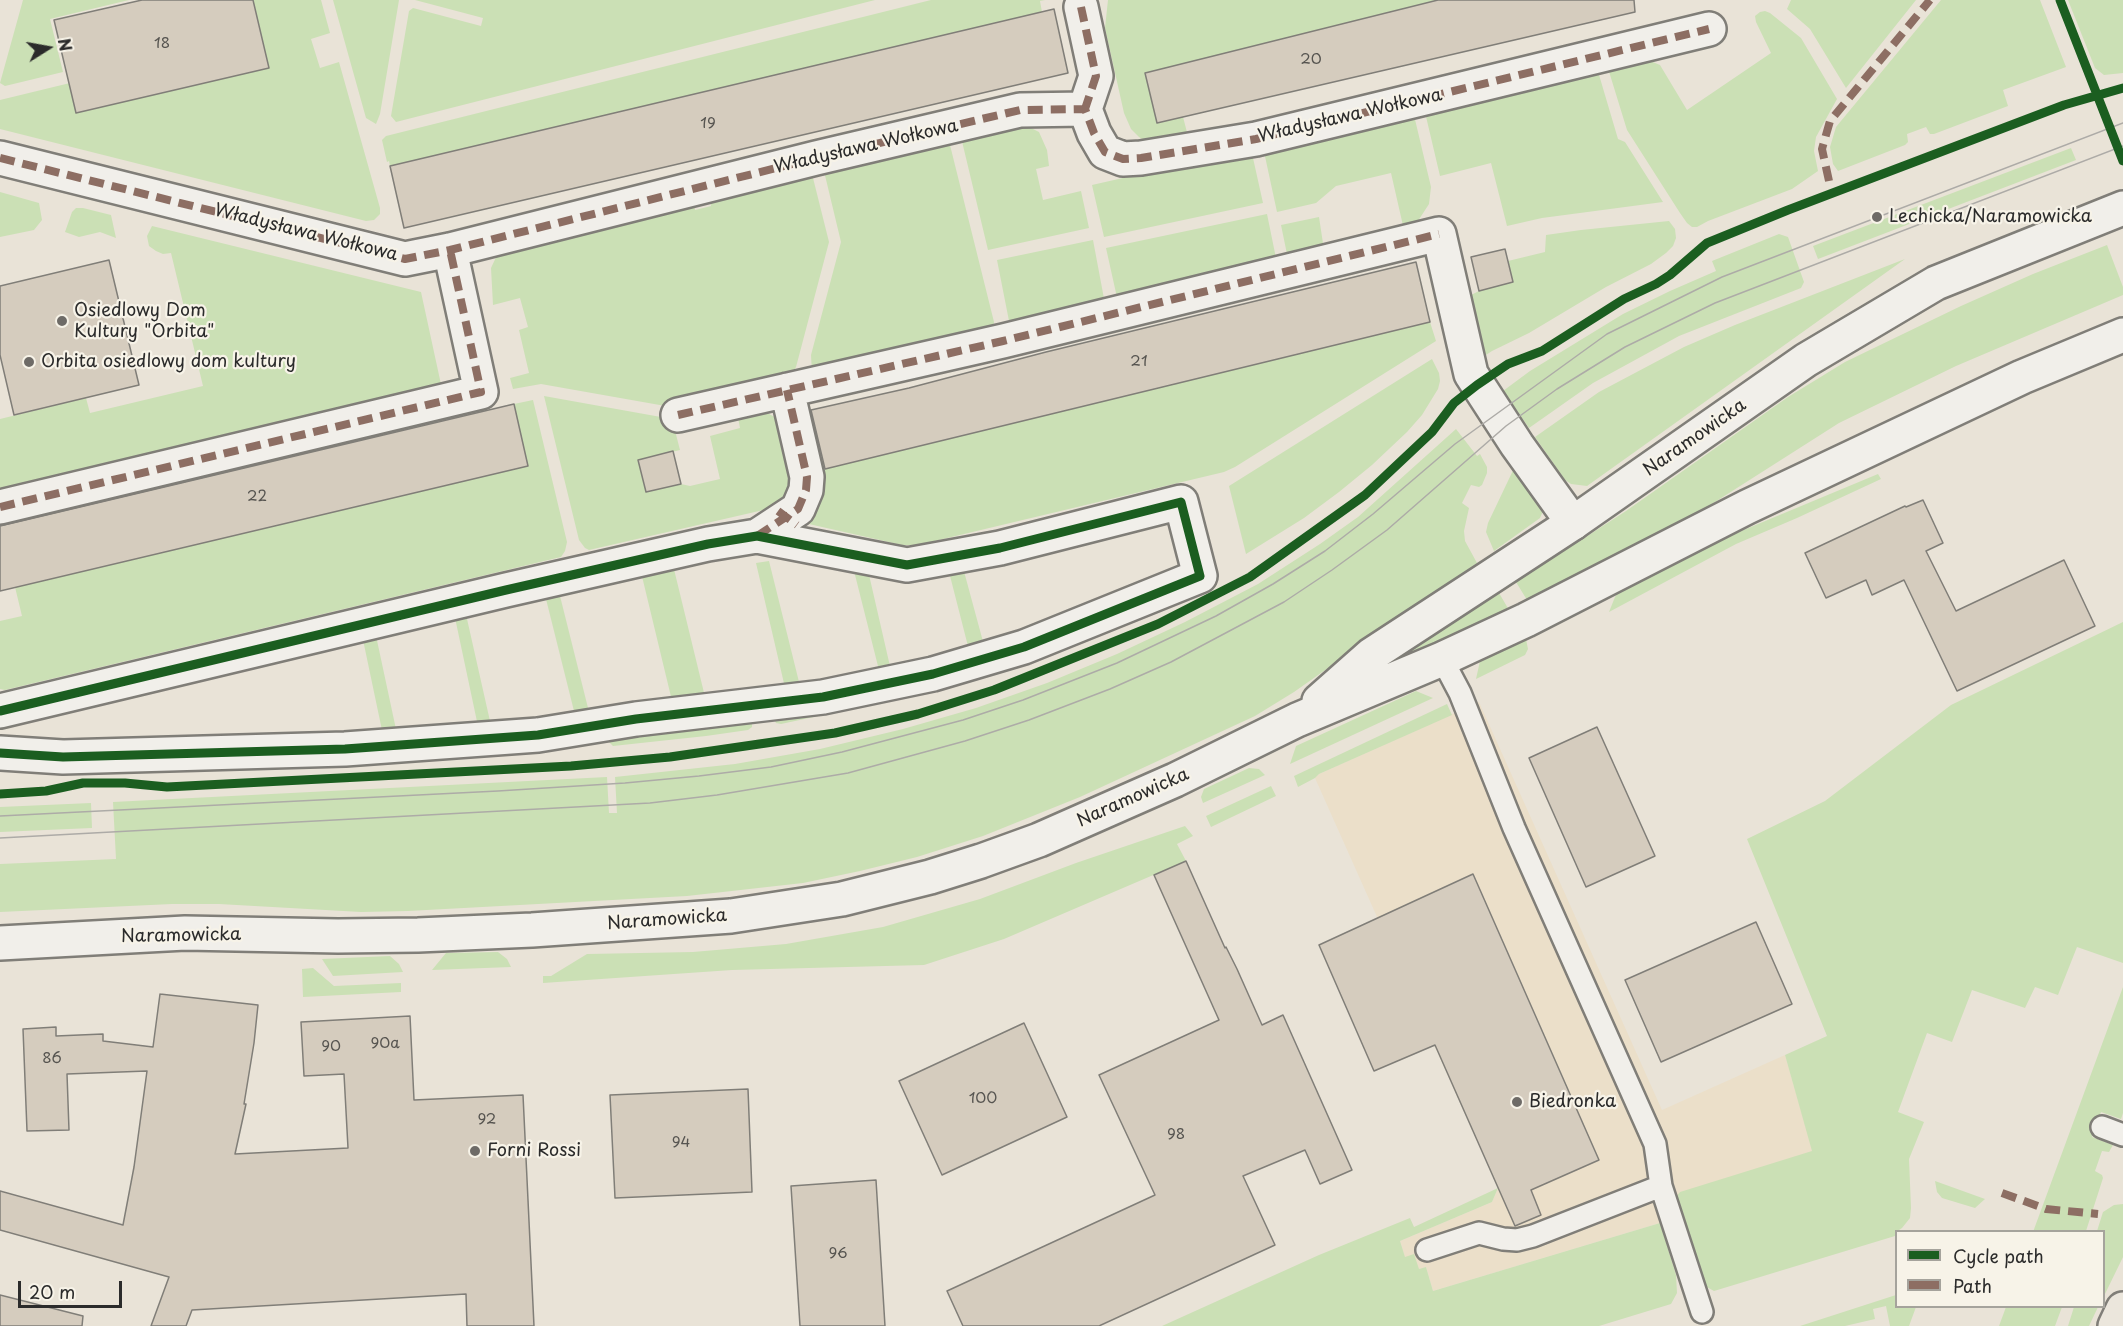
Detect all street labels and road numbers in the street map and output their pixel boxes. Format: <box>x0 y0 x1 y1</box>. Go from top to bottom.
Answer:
street label: Władysława Wołkowa <box>1256 84 1444 148</box>
street label: Władysława Wołkowa <box>772 115 960 179</box>
street label: Władysława Wołkowa <box>212 200 400 266</box>
street label: Naramowicka <box>1640 395 1750 481</box>
street label: Naramowicka <box>1074 764 1192 832</box>
street label: Naramowicka <box>606 905 728 935</box>
street label: Naramowicka <box>121 924 241 948</box>

